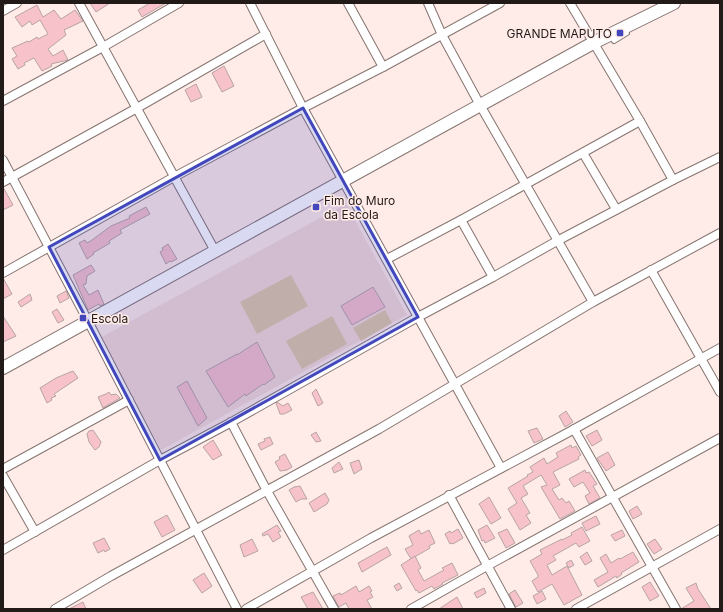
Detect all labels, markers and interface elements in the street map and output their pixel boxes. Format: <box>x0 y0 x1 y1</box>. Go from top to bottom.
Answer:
place label: GRANDE MAPUTO <box>506 26 612 41</box>
marker: GRANDE MAPUTO <box>615 28 625 38</box>
place label: Fim do Muro da Escola <box>324 193 395 222</box>
marker: Fim do Muro da Escola <box>311 202 321 212</box>
place label: Escola <box>91 311 128 326</box>
marker: Escola <box>78 313 88 323</box>

